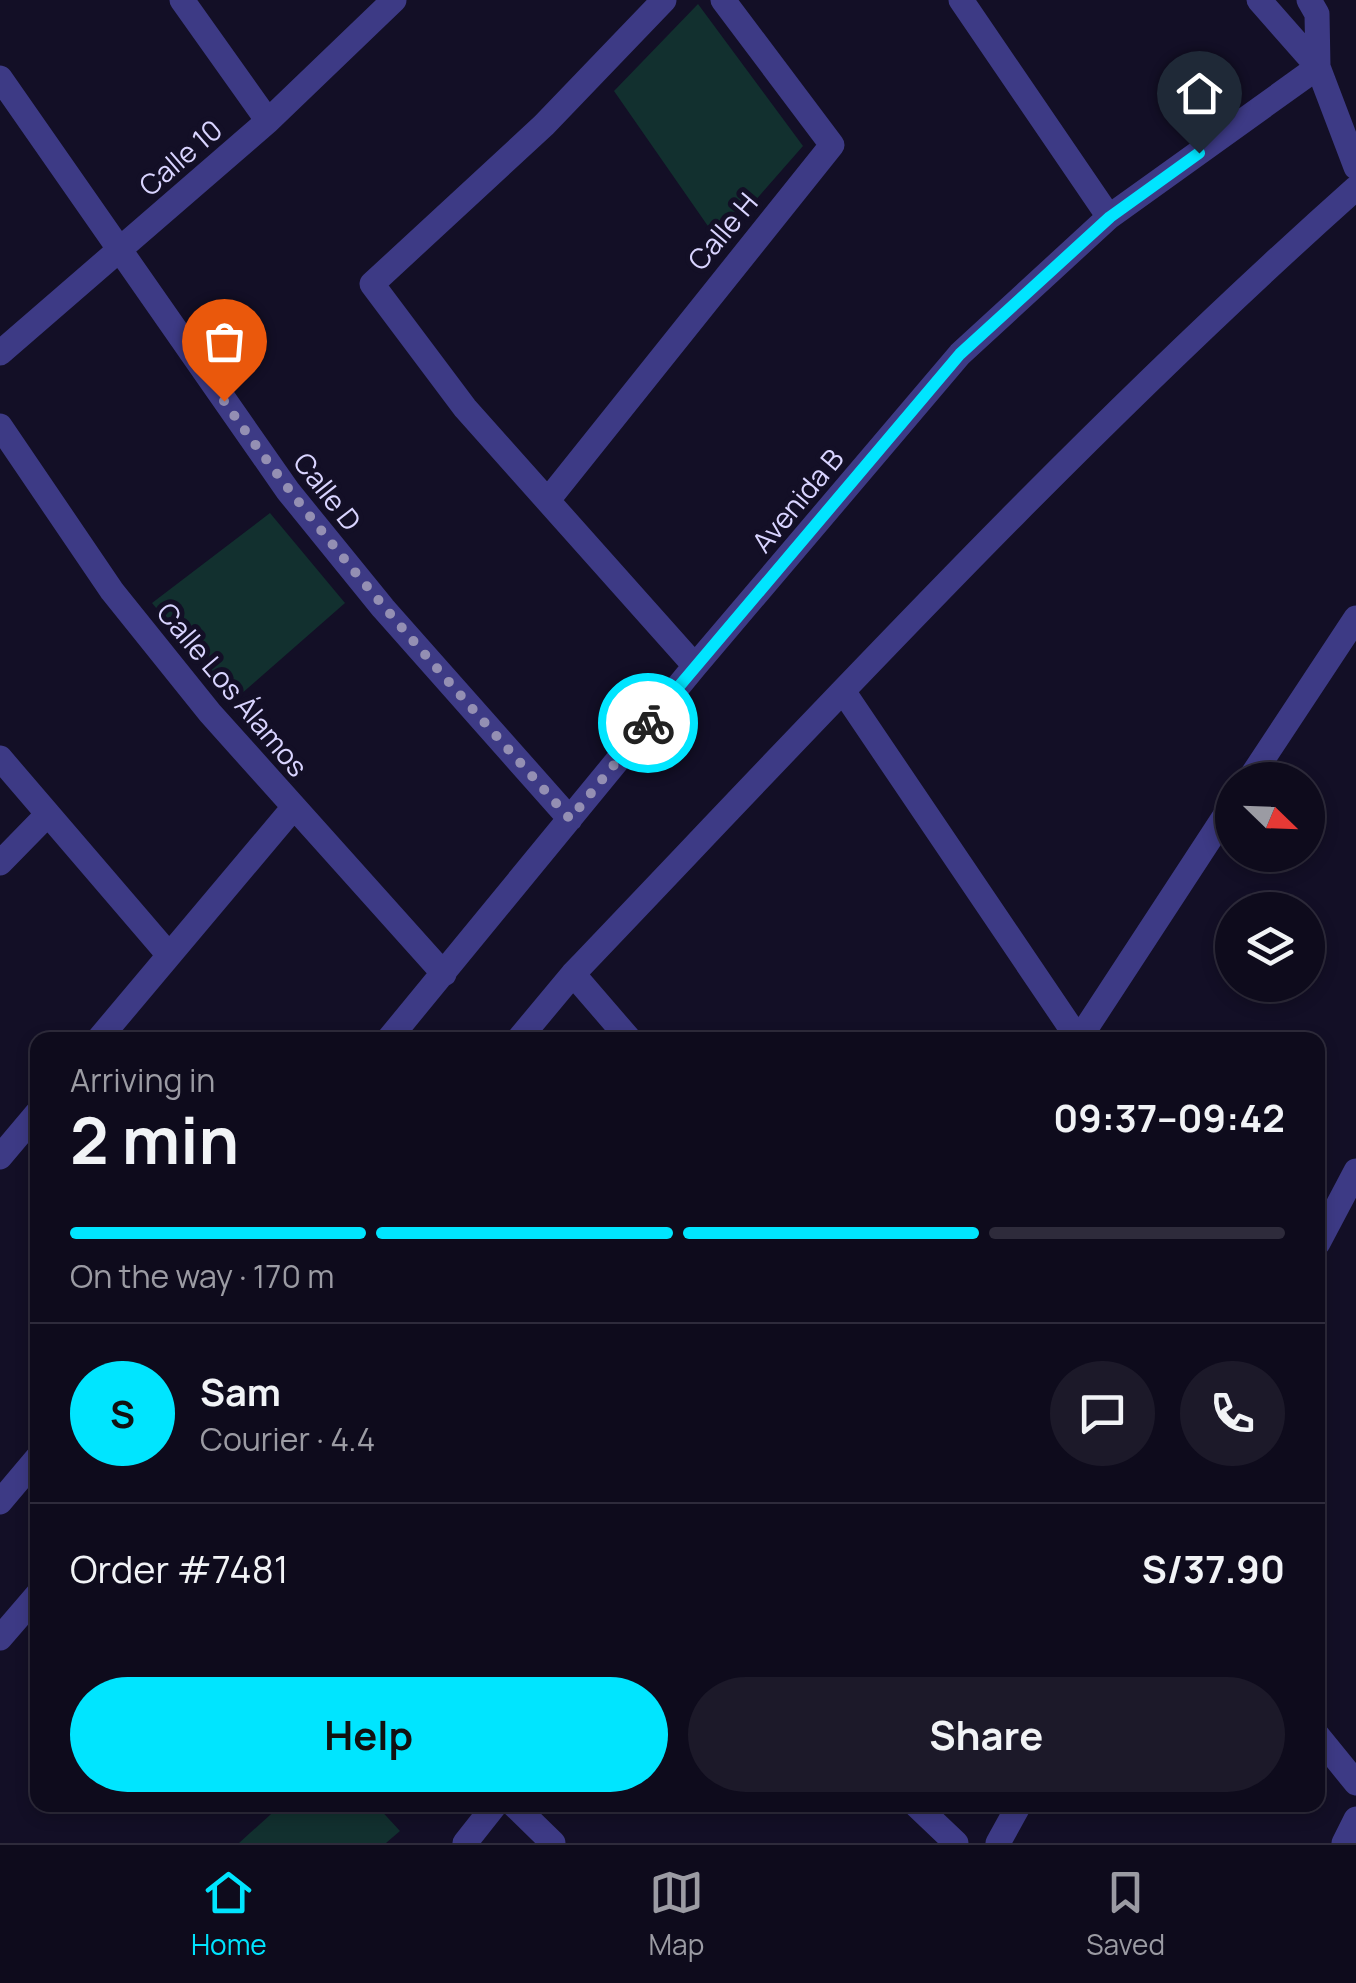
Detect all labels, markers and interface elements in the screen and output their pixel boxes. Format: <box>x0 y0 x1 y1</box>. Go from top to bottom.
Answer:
pin <box>1157 51 1242 154</box>
icon: home <box>1172 66 1227 121</box>
street label: Calle 10 <box>130 110 230 204</box>
street label: Calle H <box>679 184 765 278</box>
pin <box>182 299 267 402</box>
icon: bag <box>197 314 252 369</box>
street label: Avenida B <box>742 440 852 560</box>
street label: Calle D <box>285 444 371 538</box>
street label: Calle Los Álamos <box>149 594 317 784</box>
courier <box>598 673 698 773</box>
icon: bike <box>621 696 676 751</box>
north arrow <box>1215 762 1325 872</box>
map controls <box>1215 762 1325 1002</box>
button: layers <box>1215 892 1325 1002</box>
text: Arriving in <box>70 1058 215 1102</box>
text: 09:37–09:42 <box>1053 1091 1285 1143</box>
text: 2 min <box>70 1095 239 1184</box>
text: On the way · 170 m <box>70 1254 334 1298</box>
button: chat <box>1050 1361 1155 1466</box>
button: phone <box>1180 1361 1285 1466</box>
text: Sam <box>200 1365 281 1417</box>
text: S <box>110 1387 135 1439</box>
text: Courier · 4.4 <box>200 1417 375 1461</box>
text: Order #7481 <box>70 1542 289 1594</box>
text: S/37.90 <box>1142 1542 1285 1594</box>
button: Help <box>70 1677 668 1792</box>
button: Share <box>688 1677 1285 1792</box>
tab: Home <box>191 1865 267 1963</box>
tab: Map <box>649 1865 704 1963</box>
tab: Saved <box>1086 1865 1165 1963</box>

